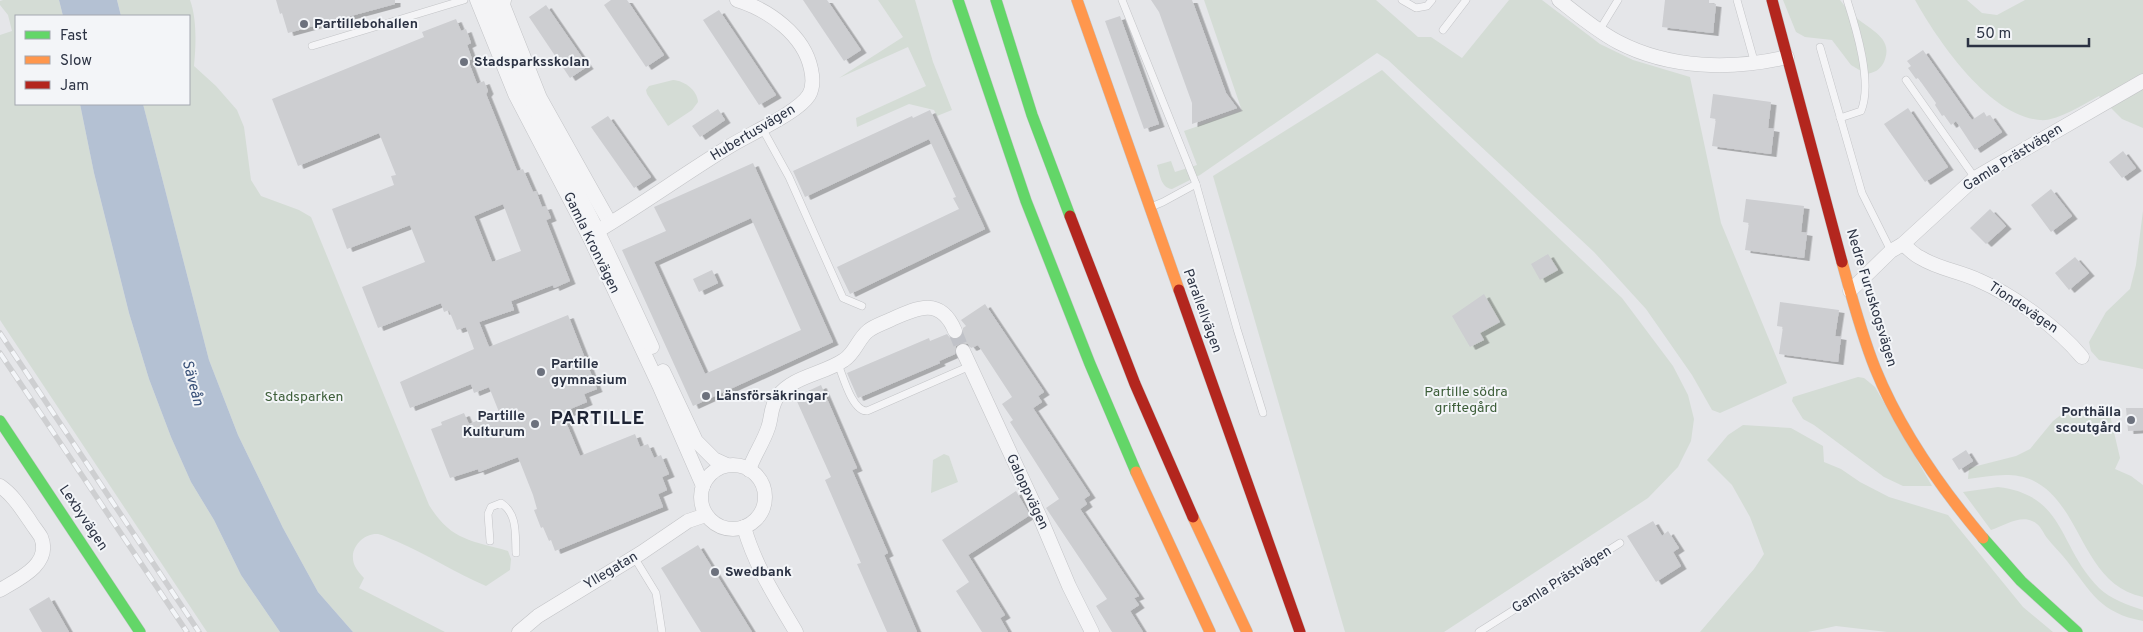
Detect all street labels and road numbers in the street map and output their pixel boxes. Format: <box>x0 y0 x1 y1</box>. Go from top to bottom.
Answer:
street label: Hubertusvägen <box>708 101 798 165</box>
street label: Gamla Prästvägen <box>1960 121 2066 195</box>
street label: Gamla Kronvägen <box>559 189 623 297</box>
street label: Nedre Furuskogsvägen <box>1842 227 1900 369</box>
street label: Parallellvägen <box>1179 267 1225 355</box>
street label: Tiondevägen <box>1985 279 2061 337</box>
street label: Galoppvägen <box>1002 451 1052 533</box>
street label: Lexbyvägen <box>55 482 111 554</box>
street label: Gamla Prästvägen <box>1509 543 1615 617</box>
street label: Yllegatan <box>581 548 641 594</box>

